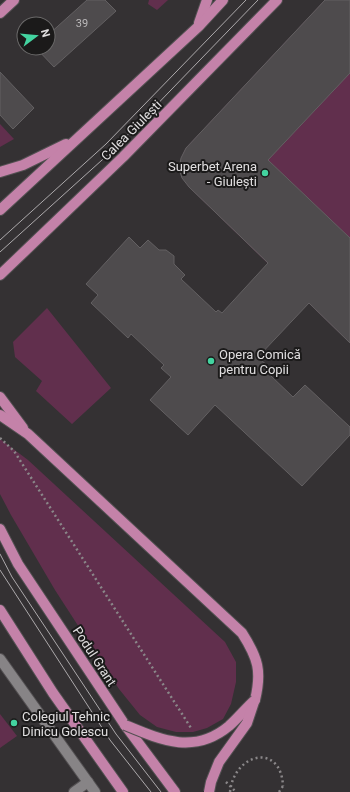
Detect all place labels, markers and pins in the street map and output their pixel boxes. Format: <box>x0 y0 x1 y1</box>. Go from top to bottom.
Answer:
place label: Superbet Arena - Giulești <box>168 159 257 190</box>
marker: Superbet Arena - Giulești <box>260 168 270 178</box>
place label: Opera Comică pentru Copii <box>219 347 301 377</box>
marker: Opera Comică pentru Copii <box>206 356 216 366</box>
place label: Colegiul Tehnic Dinicu Golescu <box>22 709 110 739</box>
marker: Colegiul Tehnic Dinicu Golescu <box>9 718 19 728</box>

